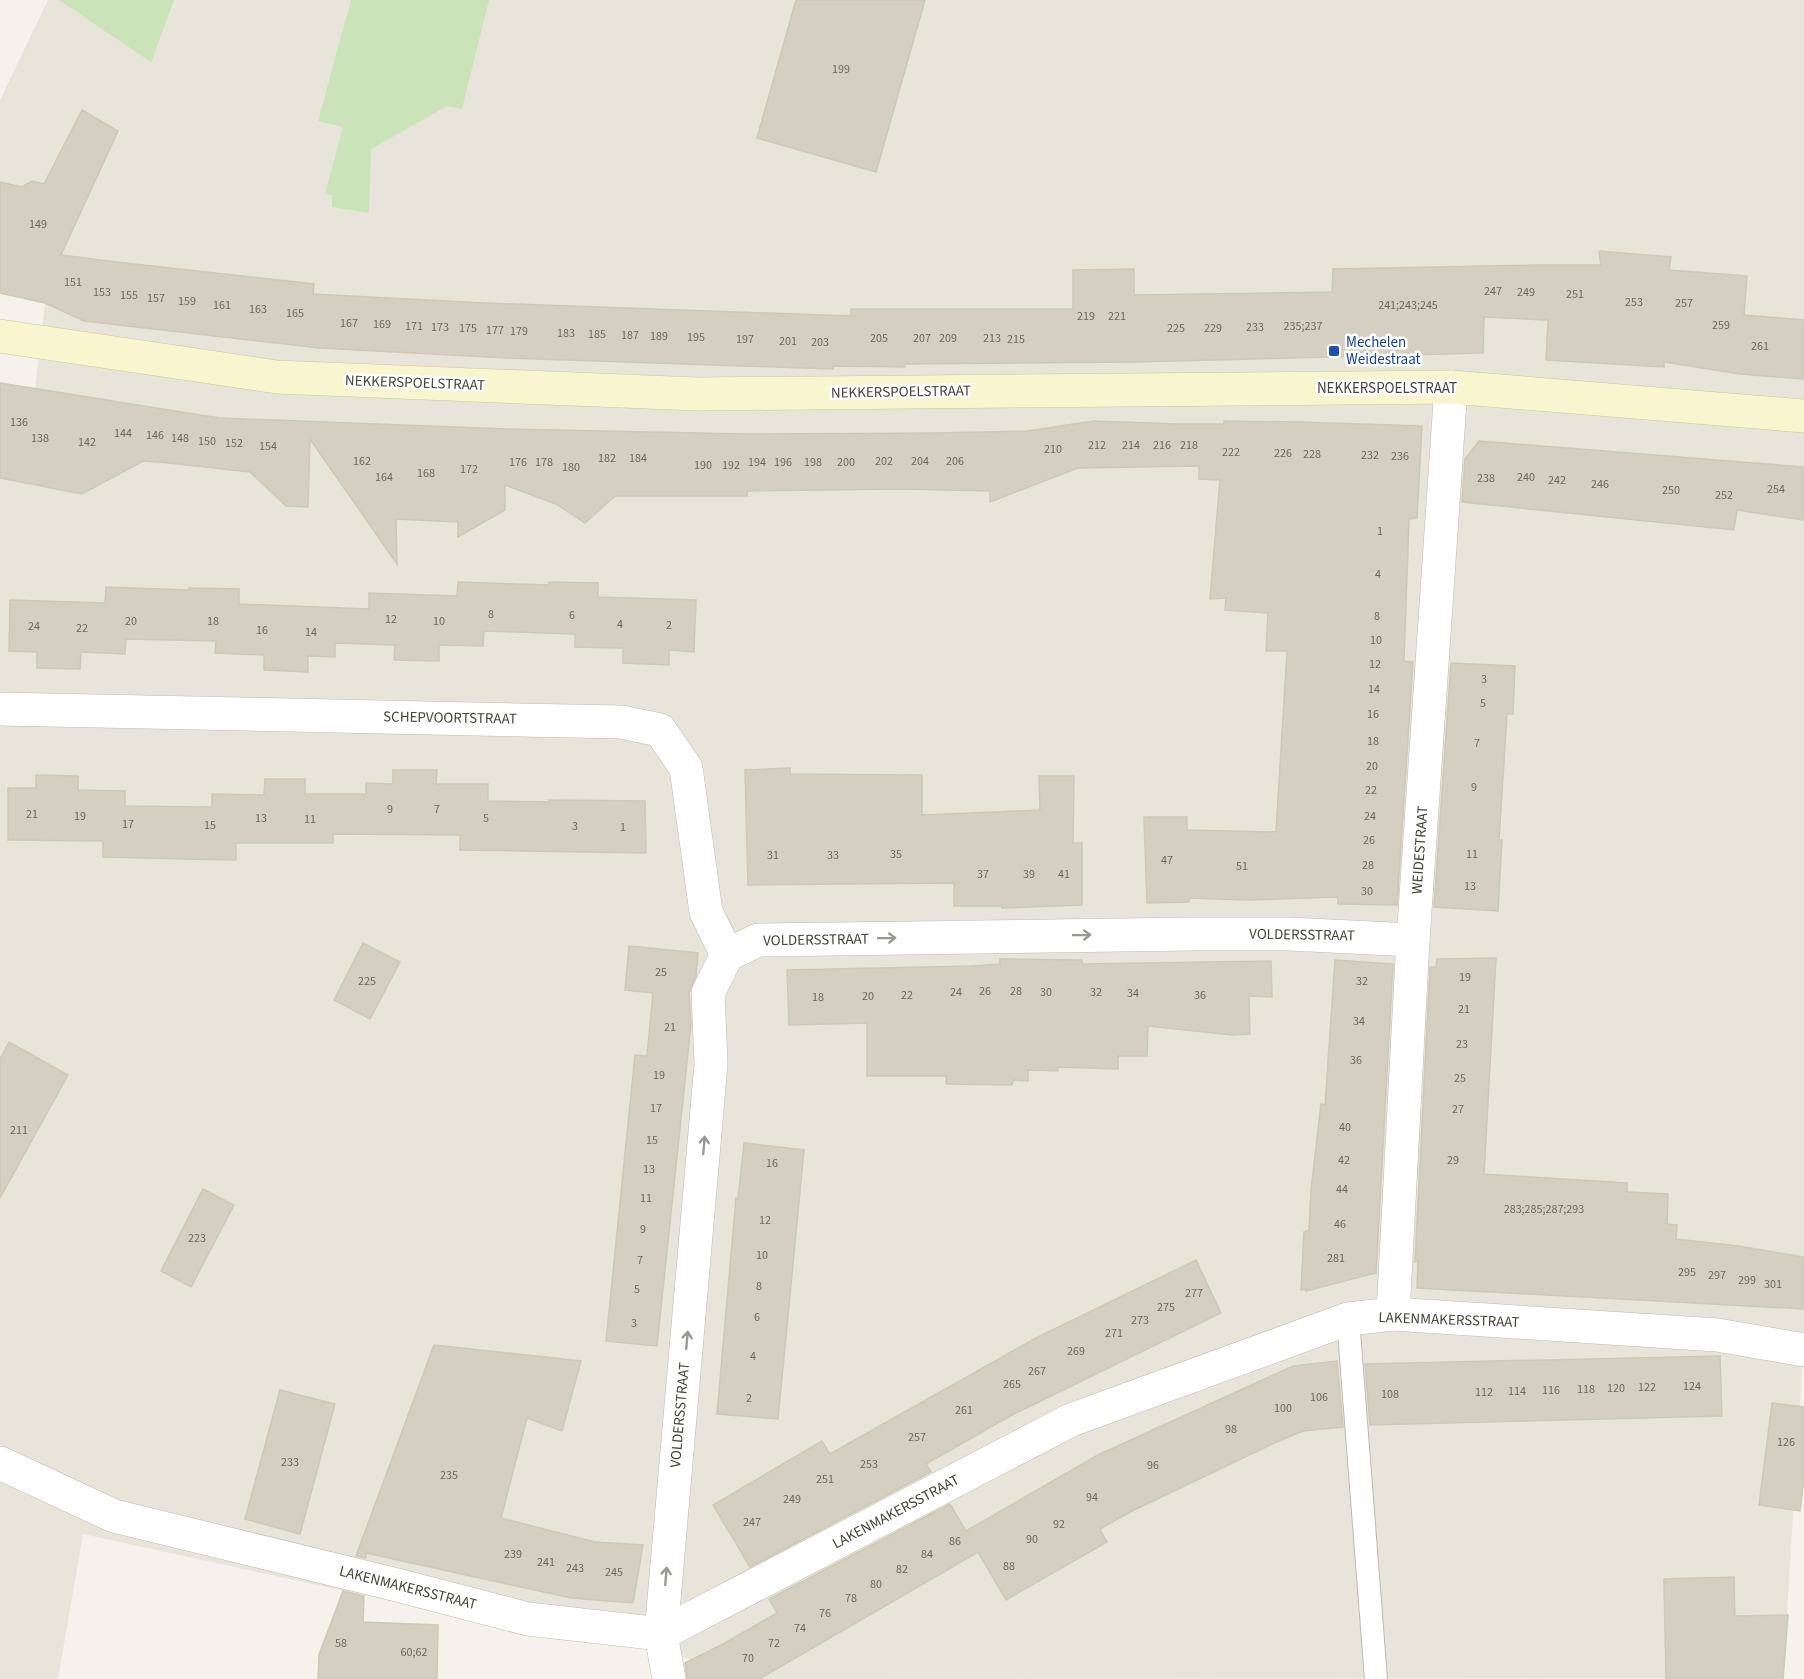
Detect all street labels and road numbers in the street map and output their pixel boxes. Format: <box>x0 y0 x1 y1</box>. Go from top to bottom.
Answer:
street label: NEKKERSPOELSTRAAT <box>345 370 485 396</box>
street label: NEKKERSPOELSTRAAT <box>1317 378 1457 399</box>
street label: NEKKERSPOELSTRAAT <box>831 380 971 404</box>
street label: SCHEPVOORTSTRAAT <box>383 706 517 730</box>
street label: WEIDESTRAAT <box>1406 805 1434 895</box>
street label: VOLDERSSTRAAT <box>1249 924 1355 946</box>
street label: VOLDERSSTRAAT <box>763 929 869 951</box>
street label: LAKENMAKERSSTRAAT <box>1378 1307 1520 1333</box>
street label: VOLDERSSTRAAT <box>665 1361 695 1469</box>
street label: LAKENMAKERSSTRAAT <box>829 1470 963 1554</box>
street label: LAKENMAKERSSTRAAT <box>337 1561 479 1615</box>

